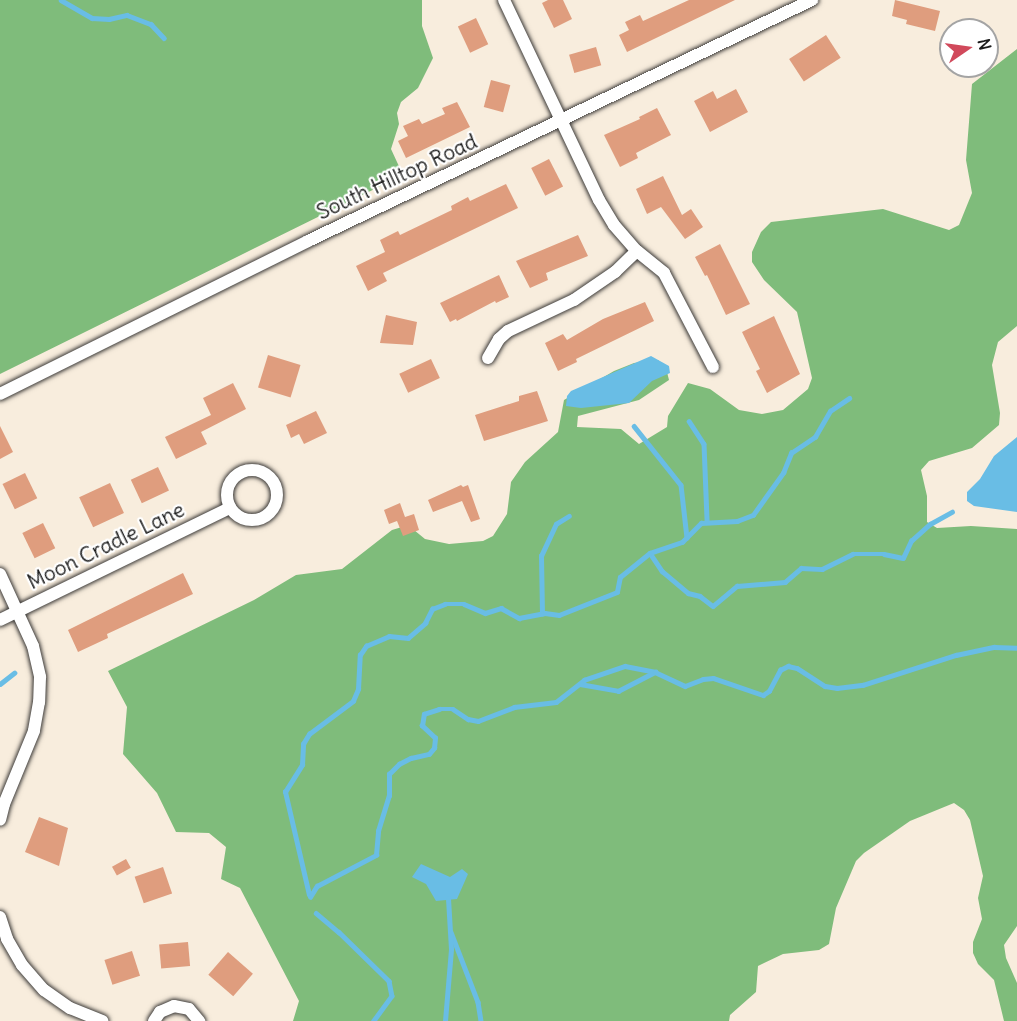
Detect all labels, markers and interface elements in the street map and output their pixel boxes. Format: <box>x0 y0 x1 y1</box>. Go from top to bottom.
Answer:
north arrow <box>939 18 999 78</box>
text: N <box>974 37 996 52</box>
street label: South Hilltop Road <box>313 129 481 225</box>
street label: Moon Cradle Lane <box>23 497 189 595</box>

